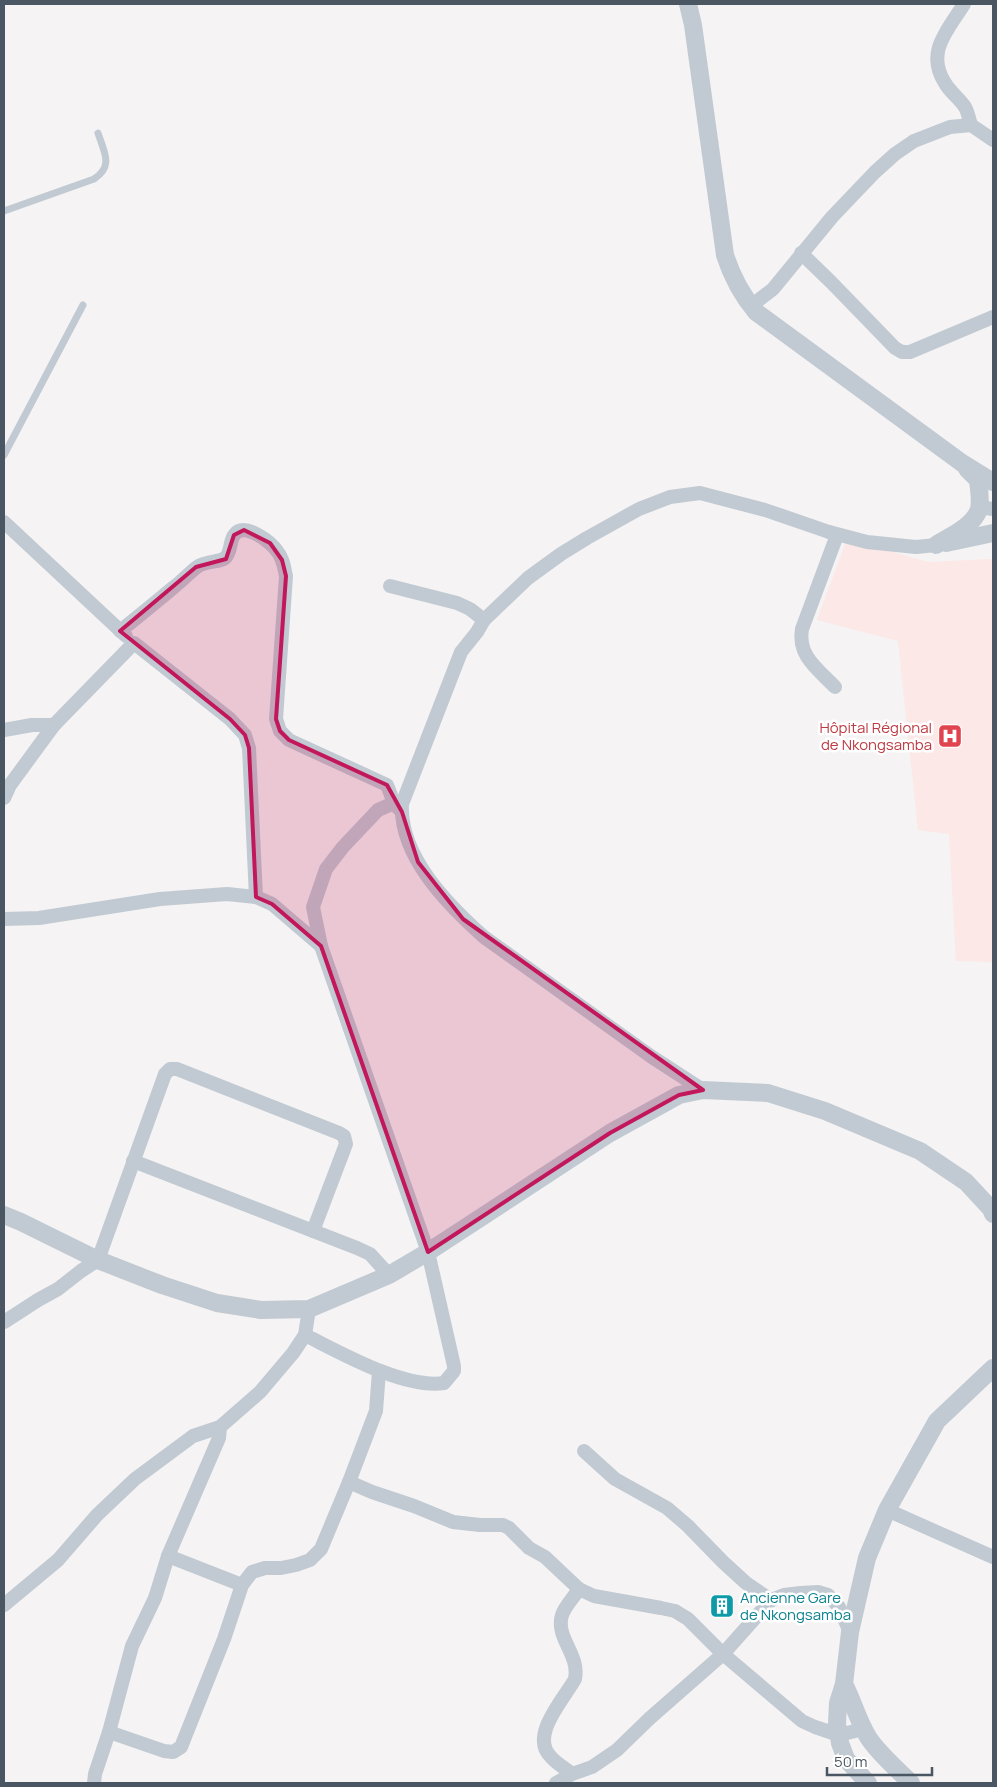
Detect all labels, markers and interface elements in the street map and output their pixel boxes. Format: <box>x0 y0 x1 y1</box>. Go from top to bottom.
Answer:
place label: Hôpital Régional de Nkongsamba <box>819 717 932 755</box>
hospital icon: Hôpital Régional de Nkongsamba <box>937 723 963 749</box>
place label: Ancienne Gare de Nkongsamba <box>740 1587 851 1625</box>
building icon: Ancienne Gare de Nkongsamba <box>709 1593 735 1619</box>
scale bar <box>827 1744 932 1776</box>
text: 50 m <box>834 1751 868 1772</box>

